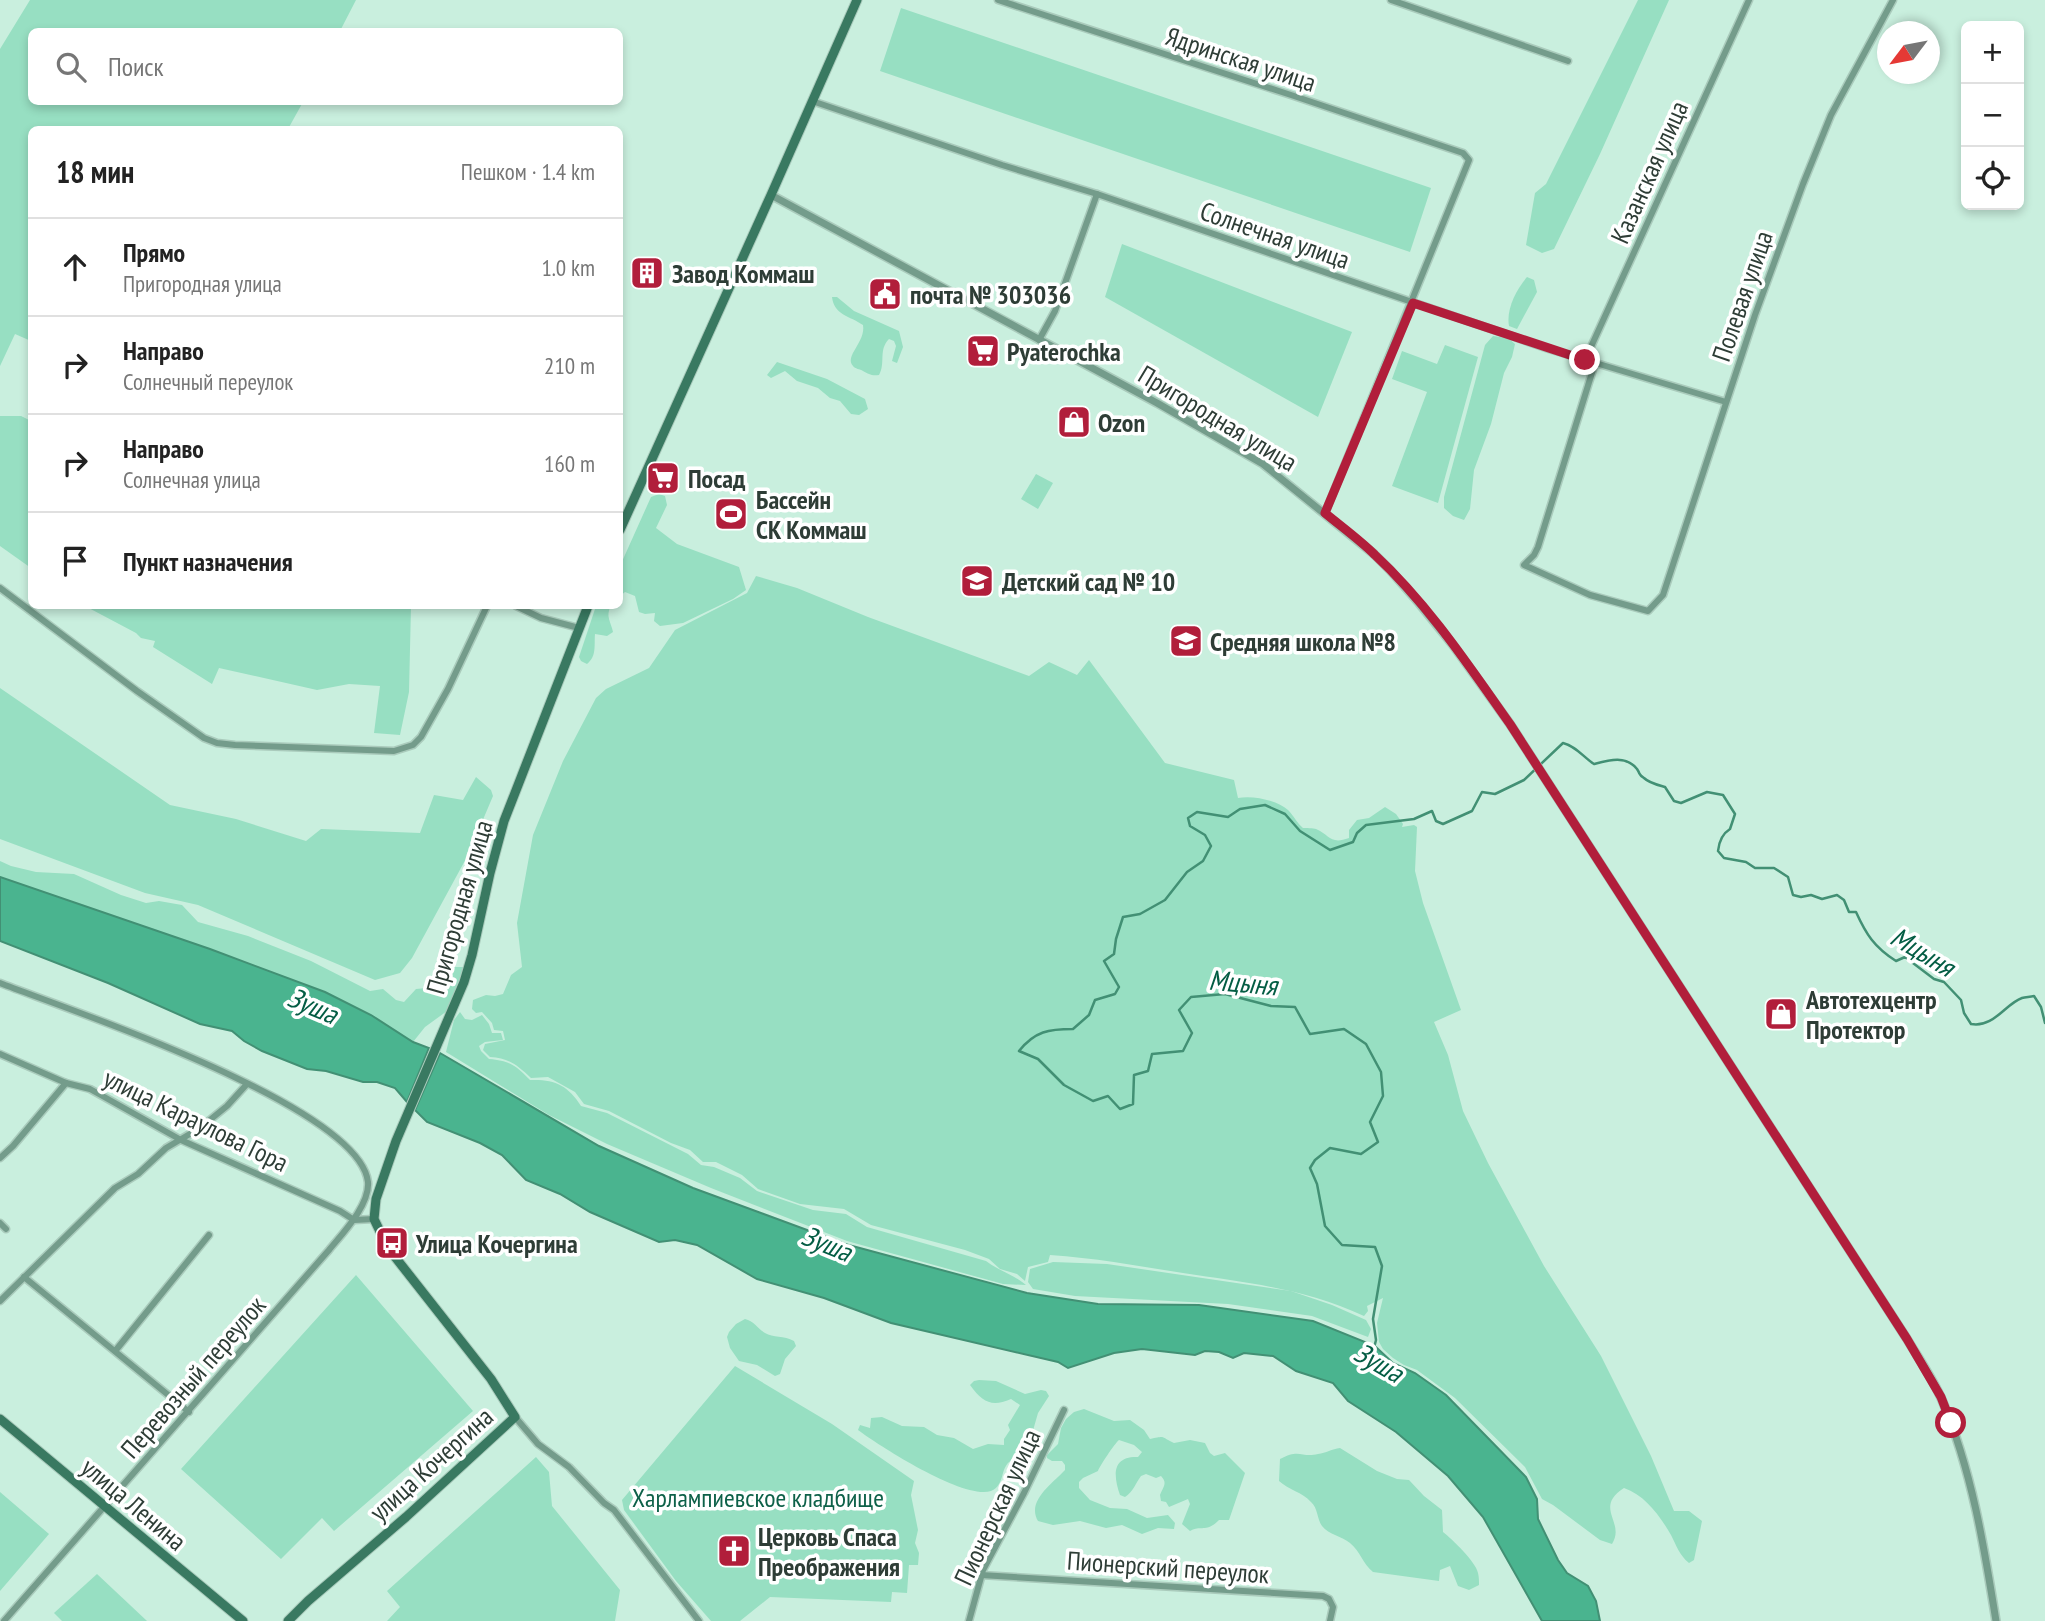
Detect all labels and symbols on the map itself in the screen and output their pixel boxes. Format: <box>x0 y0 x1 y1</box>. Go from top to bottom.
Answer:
street label: Ядринская улица <box>1162 19 1320 99</box>
north arrow <box>1877 21 1940 84</box>
street label: Казанская улица <box>1603 96 1695 248</box>
street label: Солнечная улица <box>1196 194 1354 276</box>
street label: Полевая улица <box>1704 226 1780 366</box>
building icon: Завод Коммаш <box>628 254 666 292</box>
place label: Завод Коммаш <box>672 257 815 290</box>
public building icon: почта № 303036 <box>866 275 904 313</box>
place label: почта № 303036 <box>910 278 1071 311</box>
supermarket icon: Pyaterochka <box>964 332 1002 370</box>
place label: Pyaterochka <box>1007 335 1121 368</box>
route end <box>1569 344 1600 375</box>
street label: Пригородная улица <box>1133 358 1303 478</box>
shop icon: Ozon <box>1055 403 1093 441</box>
place label: Ozon <box>1098 406 1145 439</box>
supermarket icon: Посад <box>644 459 682 497</box>
place label: Посад <box>688 462 746 495</box>
place label: Бассейн СК Коммаш <box>756 483 867 546</box>
sports icon: Бассейн СК Коммаш <box>712 495 750 533</box>
school or university icon: Детский сад № 10 <box>958 562 996 600</box>
place label: Детский сад № 10 <box>1002 565 1175 598</box>
school or university icon: Средняя школа №8 <box>1167 622 1205 660</box>
place label: Средняя школа №8 <box>1210 625 1396 658</box>
street label: Пригородная улица <box>418 816 500 998</box>
water label: Мцыня <box>1884 918 1964 986</box>
water label: Мцыня <box>1207 961 1281 1004</box>
water label: Зуша <box>283 978 345 1033</box>
place label: Автотехцентр Протектор <box>1805 983 1937 1046</box>
shop icon: Автотехцентр Протектор <box>1762 995 1800 1033</box>
street label: улица Караулова Гора <box>98 1061 294 1179</box>
water label: Зуша <box>797 1216 859 1270</box>
bus stop icon: Улица Кочергина <box>373 1224 411 1262</box>
place label: Улица Кочергина <box>415 1227 578 1260</box>
street label: Перевозный переулок <box>113 1289 273 1465</box>
water label: Зуша <box>1348 1333 1412 1392</box>
street label: улица Кочергина <box>362 1400 500 1528</box>
route start <box>1935 1407 1966 1438</box>
street label: Пионерская улица <box>947 1424 1047 1590</box>
street label: улица Ленина <box>75 1451 193 1557</box>
park label: Харлампиевское кладбище <box>632 1481 884 1514</box>
place label: Церковь Спаса Преображения <box>758 1520 900 1583</box>
church icon: Церковь Спаса Преображения <box>715 1532 753 1570</box>
street label: Пионерский переулок <box>1066 1543 1270 1591</box>

